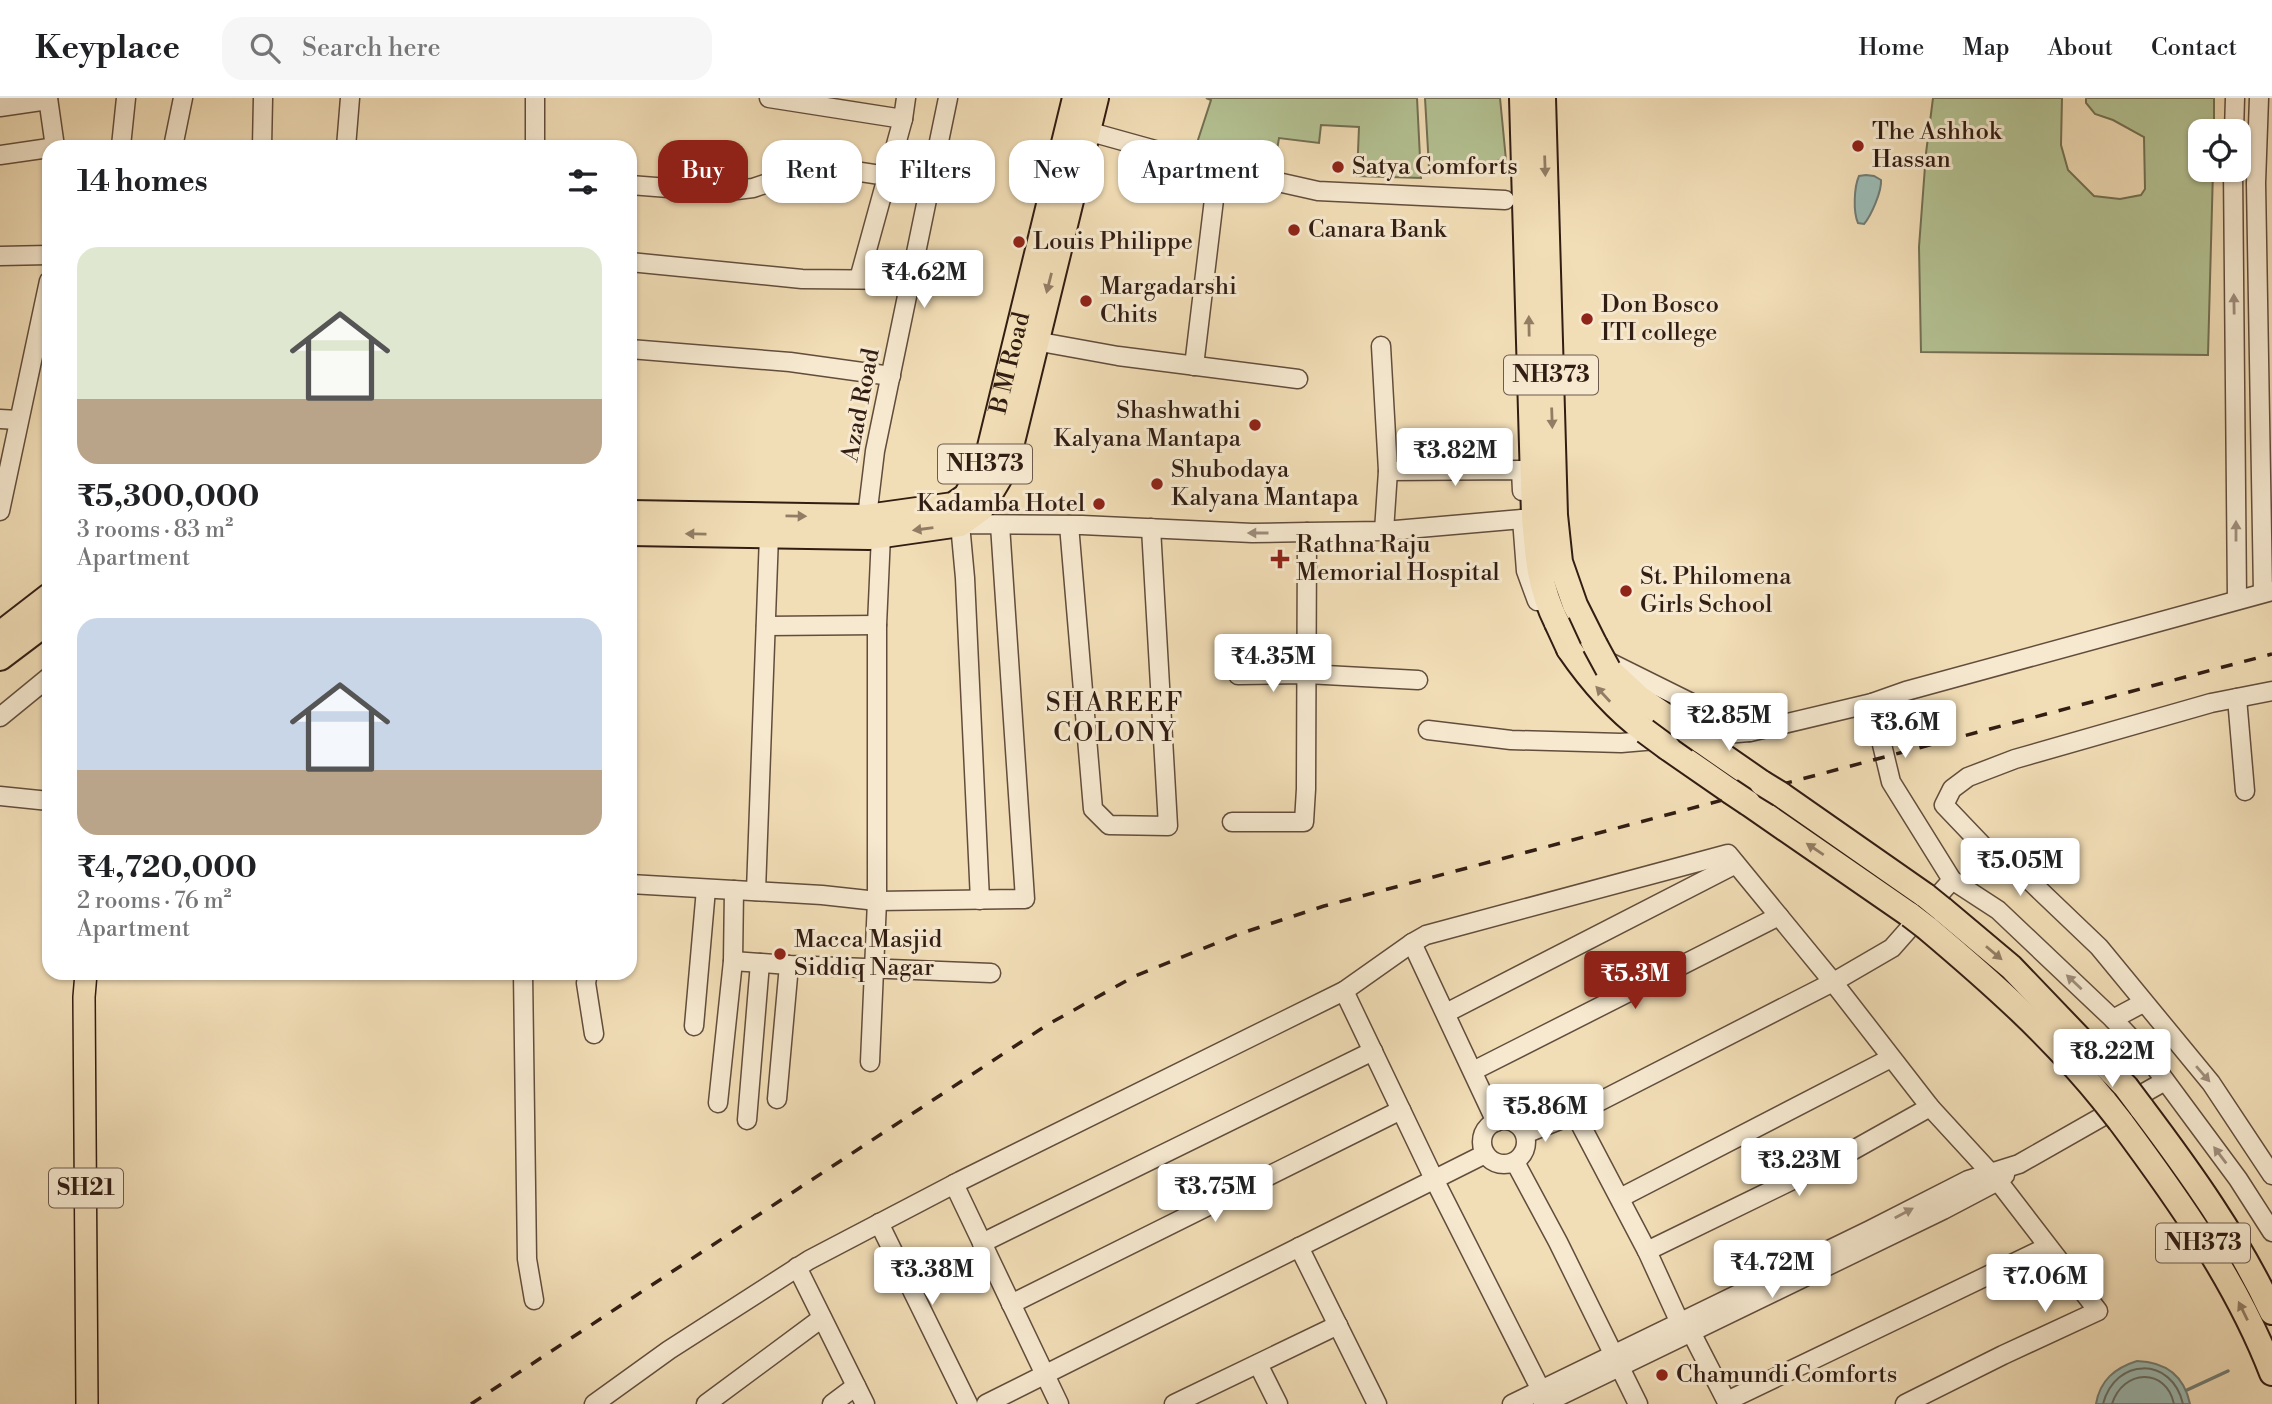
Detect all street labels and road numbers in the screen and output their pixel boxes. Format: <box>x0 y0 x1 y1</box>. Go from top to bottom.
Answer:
street label: B M Road <box>983 309 1037 418</box>
street label: Azad Road <box>835 346 887 465</box>
road number: NH373 <box>1504 356 1598 394</box>
road number: NH373 <box>938 444 1032 484</box>
road number: SH21 <box>49 1168 123 1208</box>
road number: NH373 <box>2156 1224 2250 1262</box>

